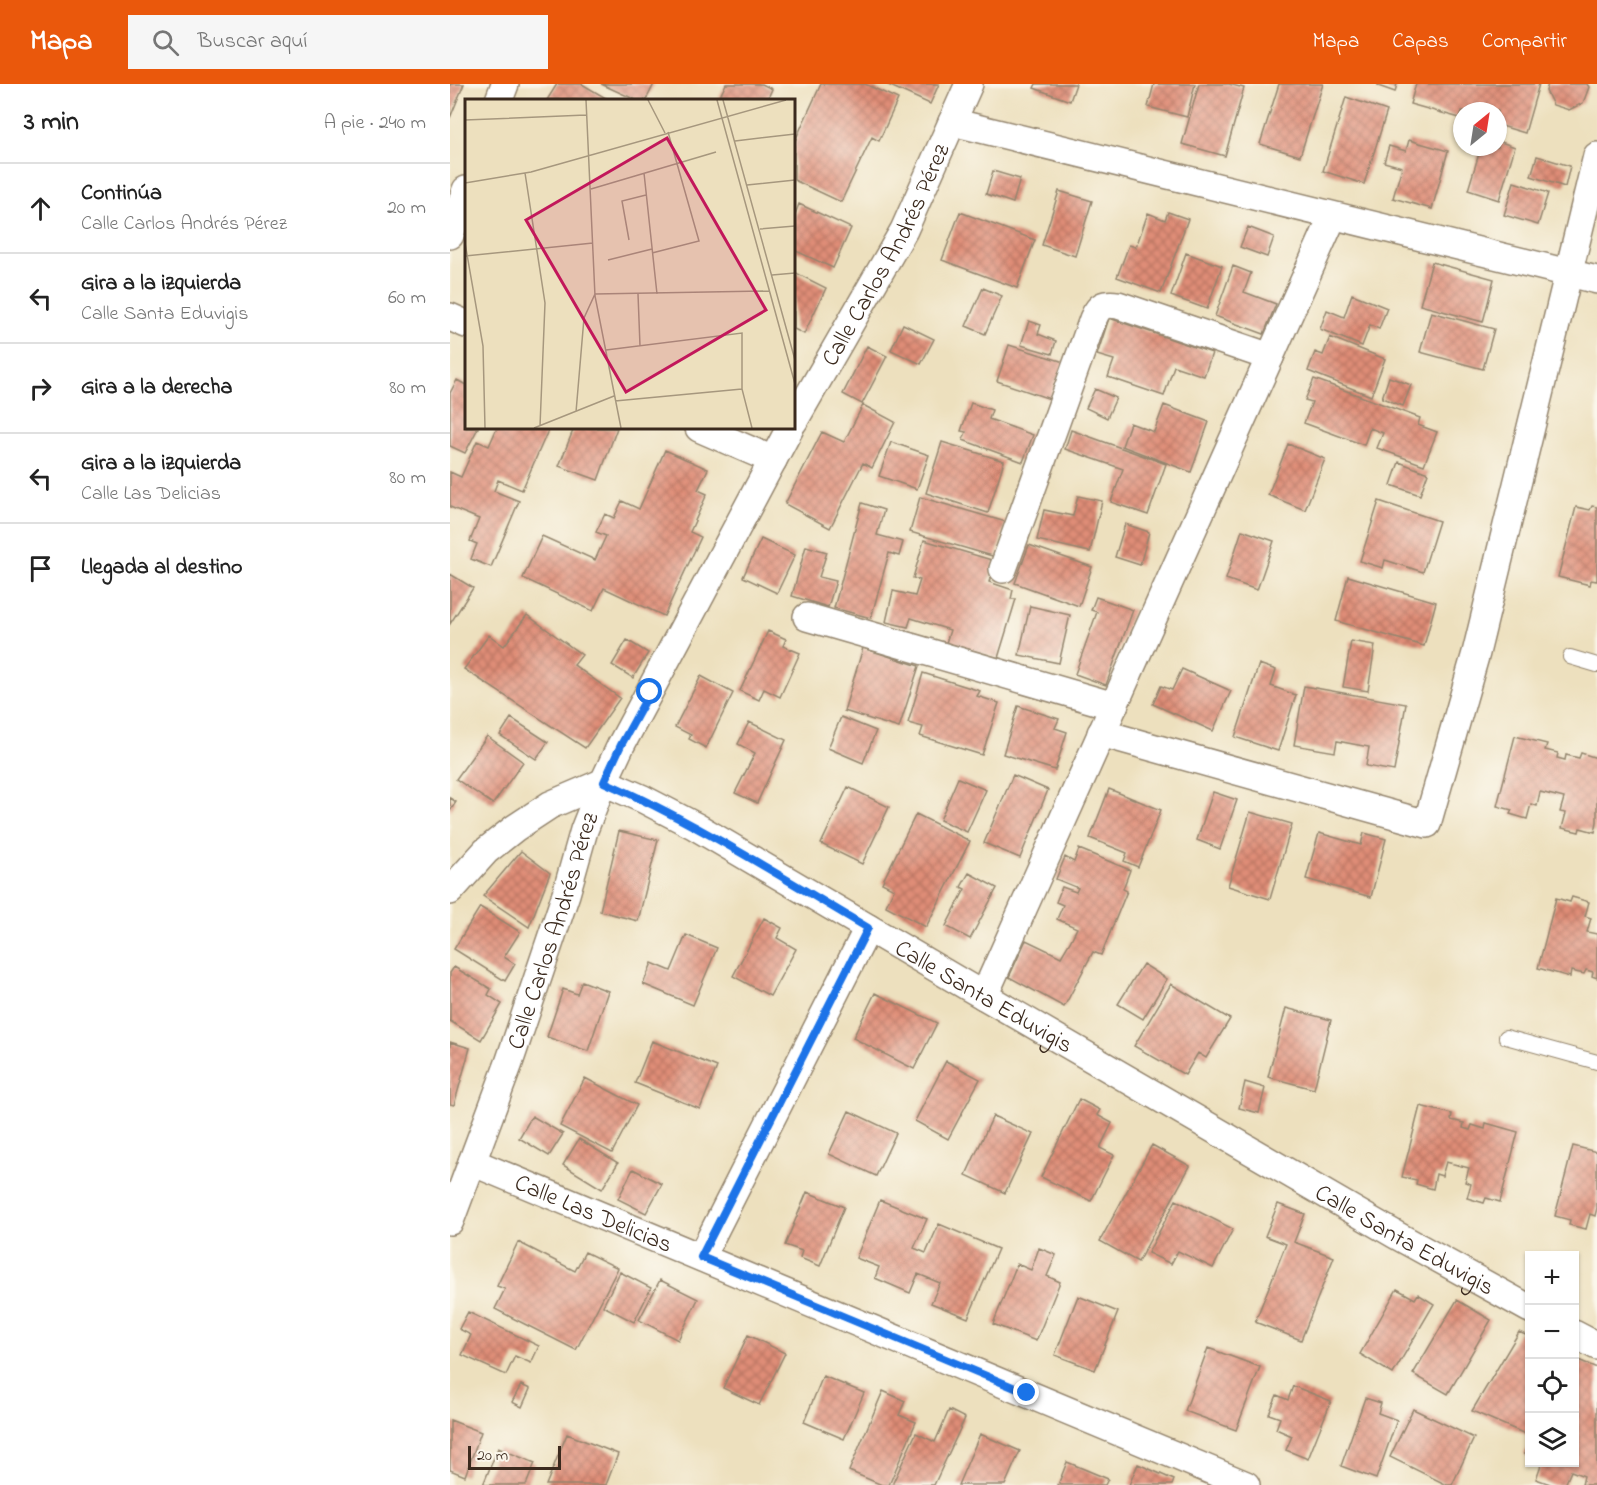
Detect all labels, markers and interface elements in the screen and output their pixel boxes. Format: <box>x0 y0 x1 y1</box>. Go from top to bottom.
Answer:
search box <box>128 15 548 69</box>
text: Mapa <box>30 22 92 63</box>
icon: search <box>149 26 182 59</box>
text: Buscar aquí <box>197 26 307 58</box>
text: Mapa <box>1312 27 1359 57</box>
text: Capas <box>1392 27 1449 57</box>
text: Compartir <box>1482 27 1567 57</box>
inset map <box>465 99 795 429</box>
north arrow <box>1453 102 1507 156</box>
text: 3 min <box>24 104 79 142</box>
text: A pie · 240 m <box>324 109 426 138</box>
street label: Calle Carlos Andrés Pérez <box>814 138 961 374</box>
text: Continúa <box>81 178 162 210</box>
icon: ahead <box>24 192 57 225</box>
text: 20 m <box>387 194 426 223</box>
text: Calle Carlos Andrés Pérez <box>81 210 287 239</box>
text: Gira a la izquierda <box>81 268 241 300</box>
icon: left <box>24 282 57 315</box>
text: 60 m <box>388 284 426 313</box>
text: Calle Santa Eduvigis <box>81 300 248 329</box>
icon: right <box>24 372 57 405</box>
text: Gira a la derecha <box>81 372 232 404</box>
text: 80 m <box>389 374 426 403</box>
text: Gira a la izquierda <box>81 448 241 480</box>
icon: left <box>24 462 57 495</box>
text: 80 m <box>389 464 426 493</box>
text: Calle Las Delicias <box>81 480 221 509</box>
icon: arrive <box>24 552 57 585</box>
text: Llegada al destino <box>81 552 242 584</box>
route start <box>636 678 662 704</box>
street label: Calle Carlos Andrés Pérez <box>500 807 610 1055</box>
street label: Calle Santa Eduvigis <box>887 932 1079 1064</box>
street label: Calle Las Delicias <box>509 1167 677 1264</box>
street label: Calle Santa Eduvigis <box>1308 1177 1500 1306</box>
map controls <box>1525 1251 1579 1467</box>
button: + <box>1525 1251 1579 1305</box>
button: − <box>1525 1305 1579 1359</box>
button: locate <box>1525 1359 1579 1413</box>
route end <box>1013 1379 1039 1405</box>
button: layers <box>1525 1413 1579 1467</box>
scale bar <box>468 1443 561 1470</box>
text: 20 m <box>477 1444 508 1468</box>

